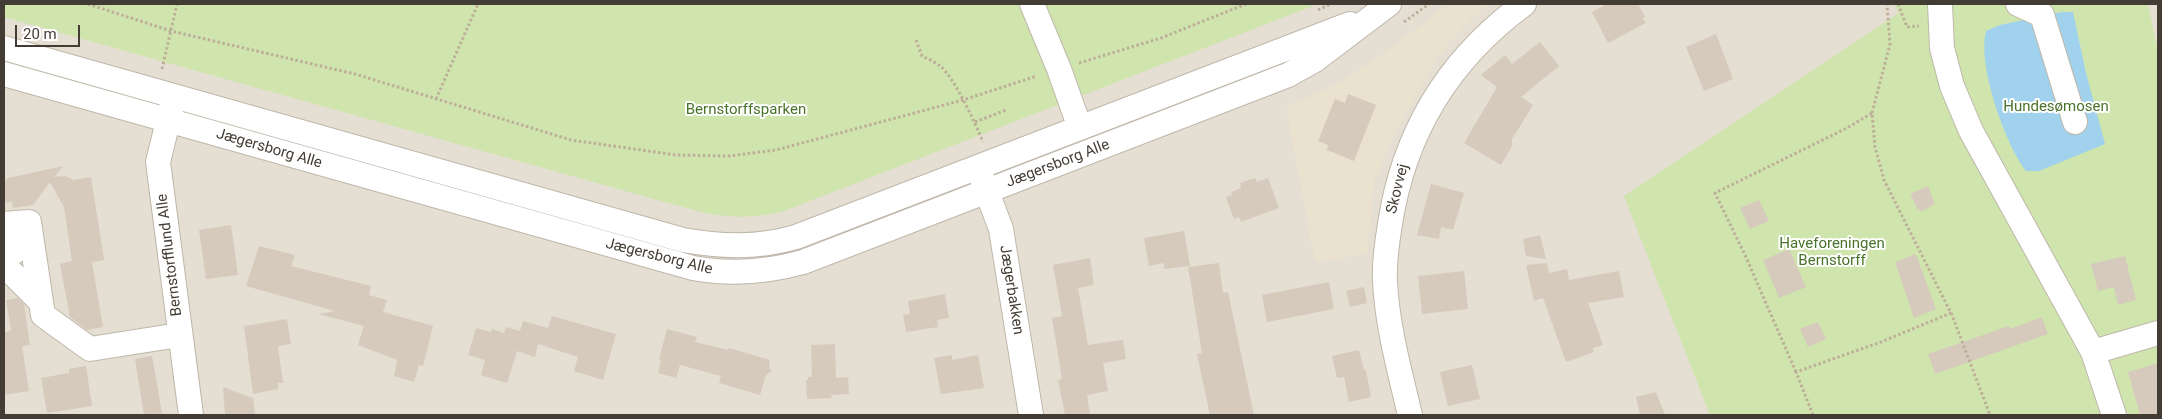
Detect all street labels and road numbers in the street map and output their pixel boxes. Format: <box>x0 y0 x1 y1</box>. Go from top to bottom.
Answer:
street label: Jægersborg Alle <box>214 125 324 173</box>
street label: Jægersborg Alle <box>1004 136 1112 192</box>
street label: Skovvej <box>1383 162 1413 216</box>
street label: Bernstorfflund Alle <box>154 193 186 317</box>
street label: Jægersborg Alle <box>604 235 714 279</box>
street label: Jægerbakken <box>995 244 1027 336</box>

